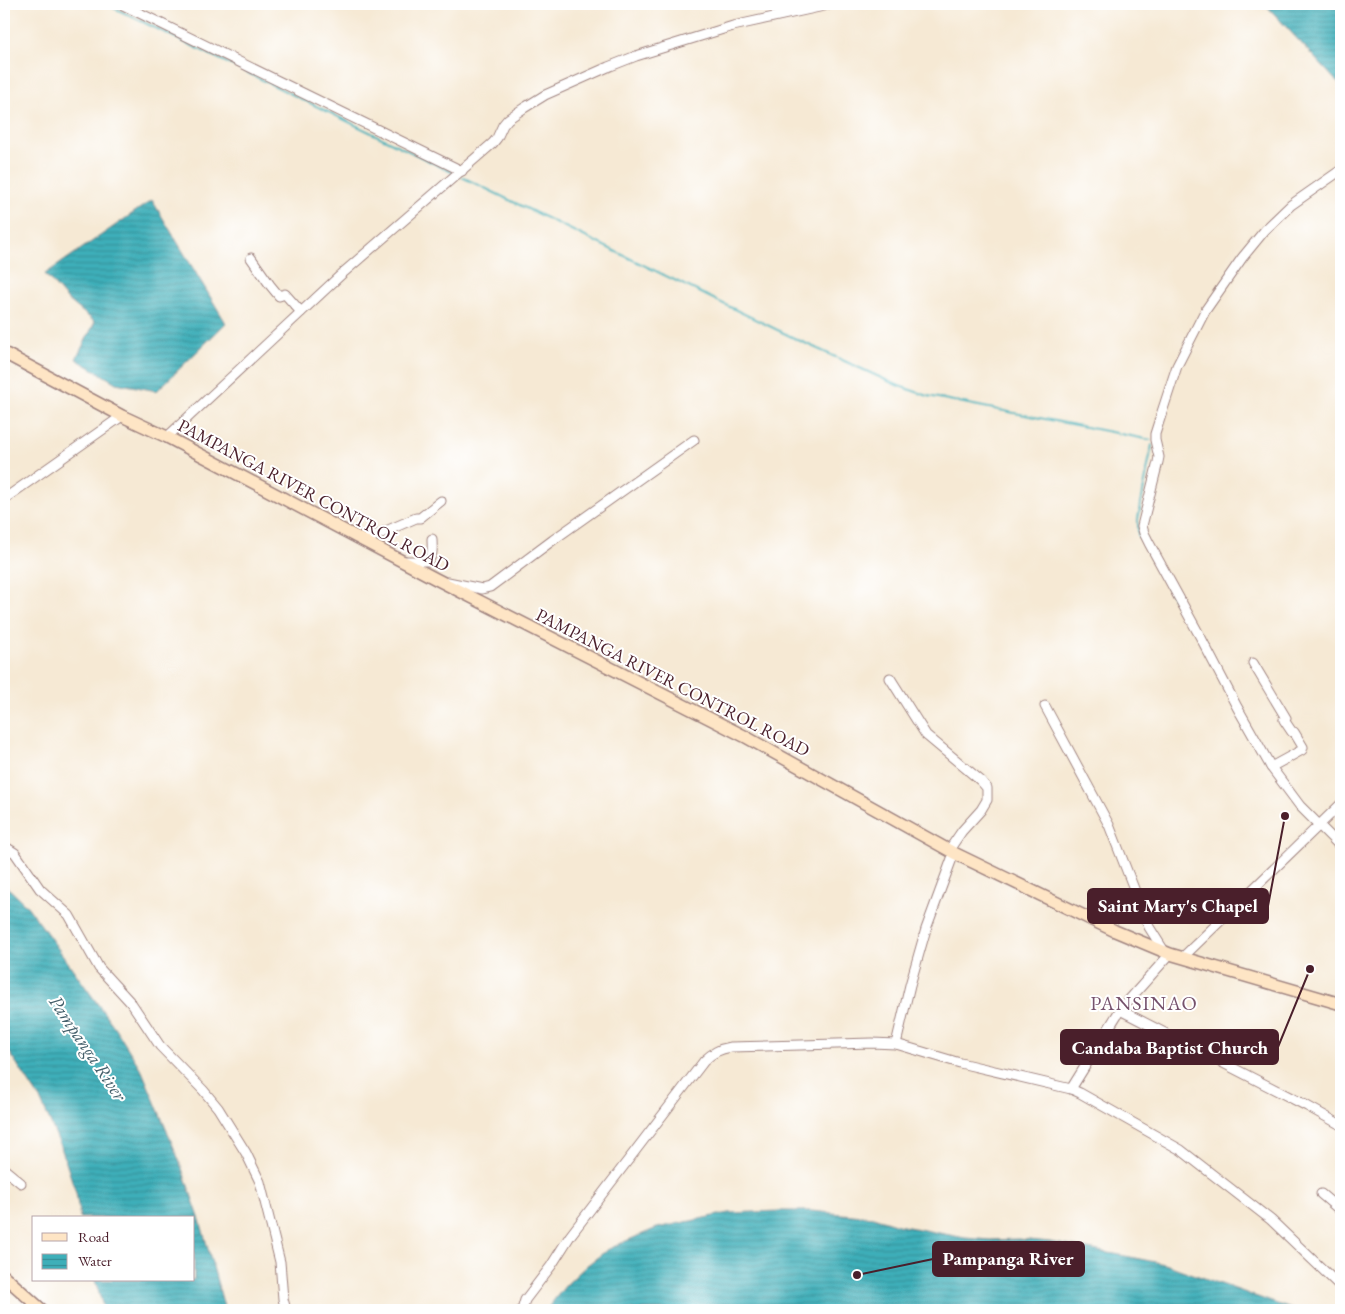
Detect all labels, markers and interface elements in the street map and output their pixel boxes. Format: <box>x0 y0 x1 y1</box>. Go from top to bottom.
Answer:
street label: PAMPANGA RIVER CONTROL ROAD <box>174 413 454 577</box>
street label: PAMPANGA RIVER CONTROL ROAD <box>532 603 814 761</box>
callout: Saint Mary's Chapel <box>1088 889 1268 923</box>
text: Saint Mary's Chapel <box>1098 893 1258 918</box>
water label: Pampanga River <box>44 990 133 1106</box>
district label: PANSINAO <box>1090 990 1198 1016</box>
callout: Candaba Baptist Church <box>1061 1030 1278 1064</box>
text: Candaba Baptist Church <box>1072 1035 1269 1060</box>
legend <box>32 1216 195 1282</box>
text: Road <box>78 1227 110 1246</box>
callout: Pampanga River <box>933 1242 1084 1276</box>
text: Pampanga River <box>942 1246 1074 1271</box>
text: Water <box>78 1251 112 1270</box>

